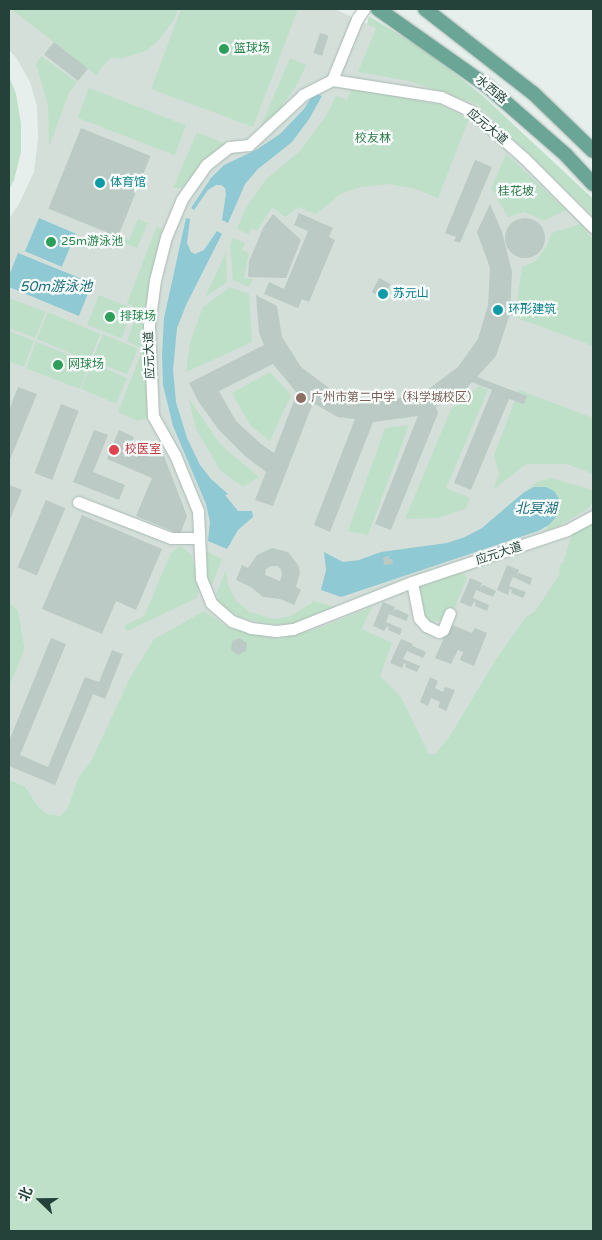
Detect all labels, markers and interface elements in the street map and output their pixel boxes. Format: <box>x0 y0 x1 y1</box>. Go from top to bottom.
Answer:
place label: 篮球场 <box>234 42 270 56</box>
marker: 篮球场 <box>218 43 230 55</box>
street label: 水西路 <box>472 73 510 107</box>
street label: 应元大道 <box>464 106 510 148</box>
park label: 校友林 <box>355 132 391 146</box>
place label: 体育馆 <box>110 176 146 190</box>
marker: 体育馆 <box>94 177 106 189</box>
park label: 桂花坡 <box>498 185 534 199</box>
place label: 25m游泳池 <box>61 235 123 249</box>
marker: 25m游泳池 <box>45 236 57 248</box>
water label: 50m游泳池 <box>20 279 92 295</box>
place label: 苏元山 <box>393 287 429 301</box>
marker: 苏元山 <box>377 288 389 300</box>
place label: 环形建筑 <box>508 303 556 317</box>
marker: 环形建筑 <box>492 304 504 316</box>
place label: 排球场 <box>120 310 156 324</box>
marker: 排球场 <box>104 311 116 323</box>
street label: 应元大道 <box>142 331 158 379</box>
place label: 网球场 <box>68 358 104 372</box>
marker: 网球场 <box>52 359 64 371</box>
place label: 广州市第二中学（科学城校区） <box>311 391 479 405</box>
marker: 广州市第二中学（科学城校区） <box>295 392 307 404</box>
marker: 校医室 <box>107 443 121 457</box>
place label: 校医室 <box>125 443 161 457</box>
water label: 北冥湖 <box>515 501 557 517</box>
street label: 应元大道 <box>474 540 524 568</box>
north arrow <box>15 1175 65 1225</box>
text: 北 <box>15 1185 36 1204</box>

